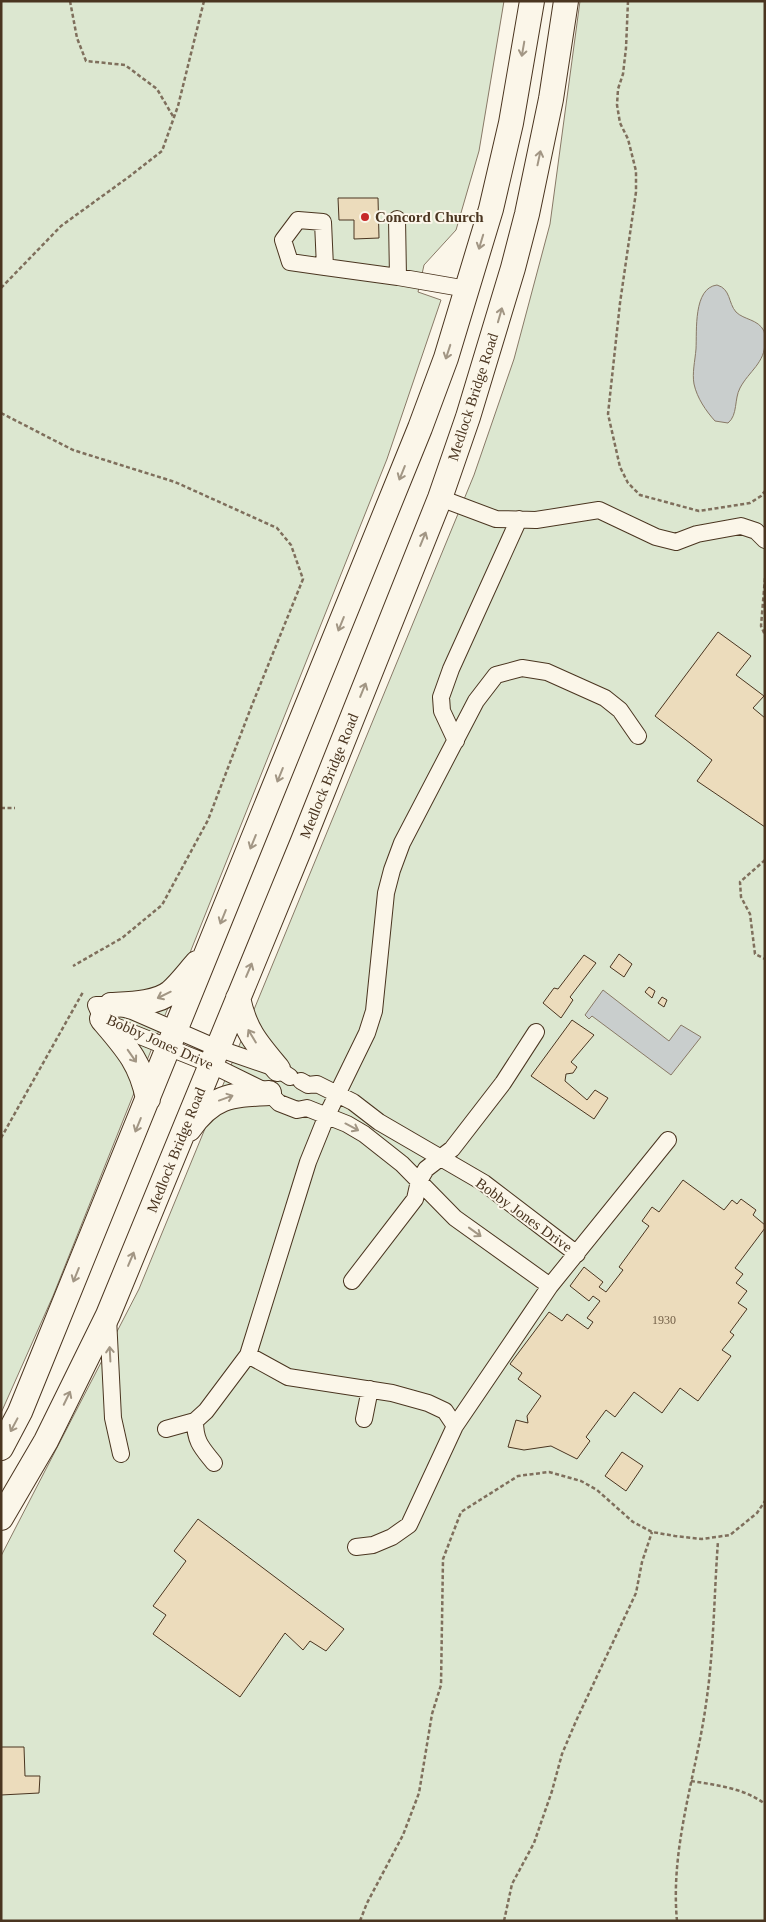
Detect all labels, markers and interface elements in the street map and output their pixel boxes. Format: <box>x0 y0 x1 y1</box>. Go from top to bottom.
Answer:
one-way arrow <box>518 41 528 57</box>
one-way arrow <box>534 150 544 166</box>
place label: Concord Church <box>375 209 484 225</box>
marker: Concord Church <box>359 211 371 223</box>
one-way arrow <box>476 234 486 250</box>
one-way arrow <box>495 308 505 324</box>
street label: Medlock Bridge Road <box>445 331 501 463</box>
one-way arrow <box>442 344 452 360</box>
one-way arrow <box>396 465 406 480</box>
one-way arrow <box>419 532 428 547</box>
one-way arrow <box>336 616 345 631</box>
one-way arrow <box>359 683 368 698</box>
street label: Medlock Bridge Road <box>297 711 362 841</box>
one-way arrow <box>275 767 284 782</box>
one-way arrow <box>248 833 257 849</box>
one-way arrow <box>217 909 227 924</box>
one-way arrow <box>245 963 254 978</box>
one-way arrow <box>157 991 172 1000</box>
street label: Bobby Jones Drive <box>104 1011 216 1073</box>
one-way arrow <box>247 1030 257 1044</box>
one-way arrow <box>127 1049 137 1063</box>
street label: Medlock Bridge Road <box>144 1085 209 1215</box>
one-way arrow <box>218 1093 233 1102</box>
one-way arrow <box>133 1116 142 1132</box>
one-way arrow <box>344 1123 359 1132</box>
street label: Bobby Jones Drive <box>473 1175 575 1255</box>
one-way arrow <box>468 1227 482 1237</box>
one-way arrow <box>127 1252 137 1267</box>
one-way arrow <box>71 1267 81 1282</box>
house number: 1930 <box>652 1313 676 1327</box>
one-way arrow <box>105 1346 115 1362</box>
one-way arrow <box>63 1391 72 1406</box>
one-way arrow <box>8 1417 18 1431</box>

